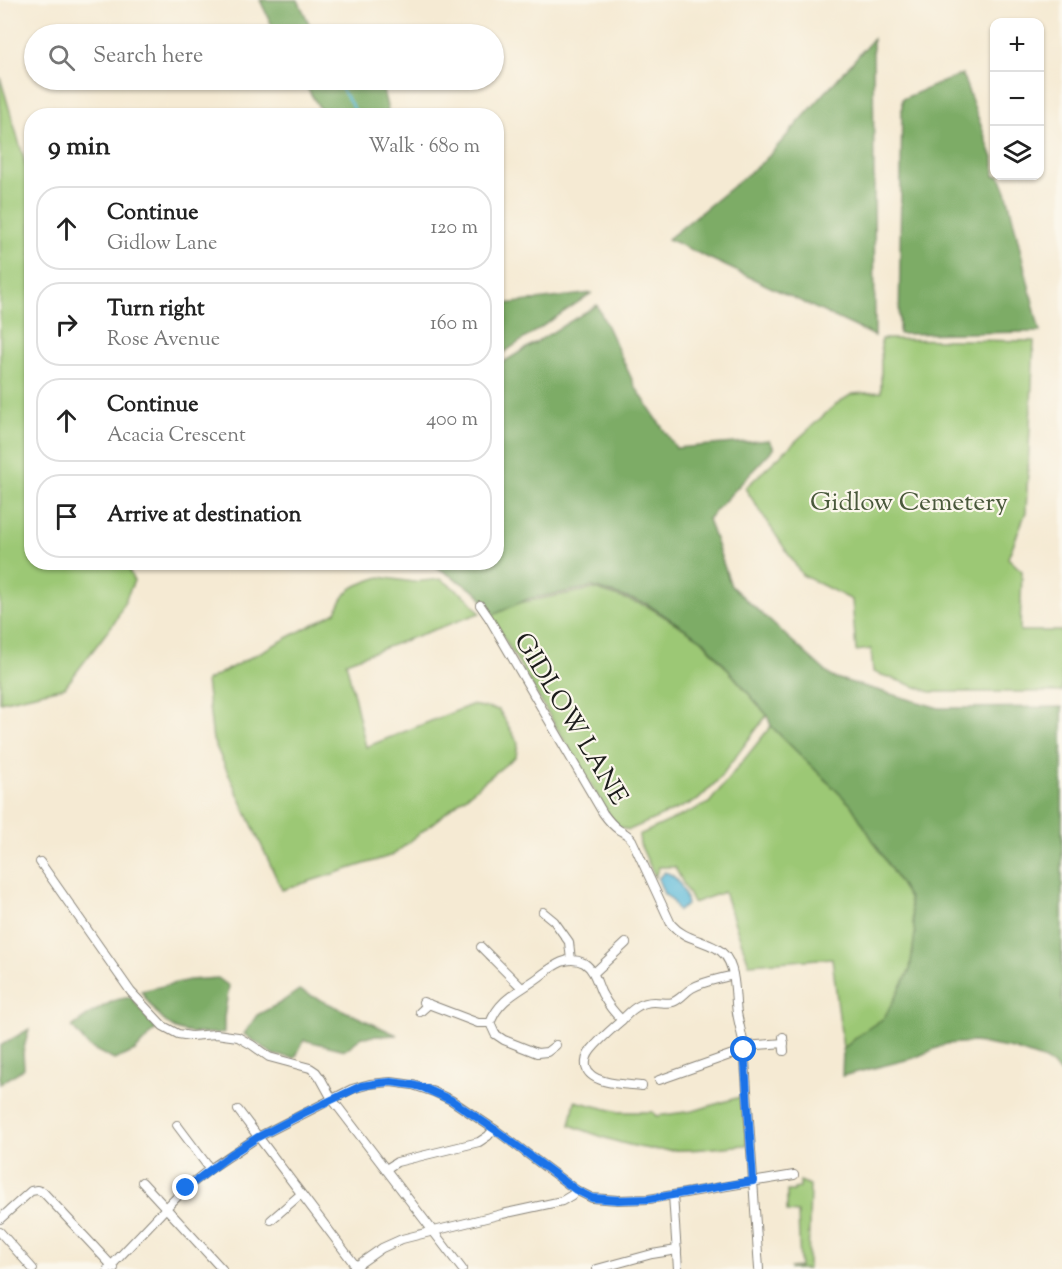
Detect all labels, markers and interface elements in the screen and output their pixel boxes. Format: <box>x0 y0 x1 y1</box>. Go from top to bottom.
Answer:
map controls <box>990 18 1044 180</box>
button: + <box>990 18 1044 72</box>
search box <box>24 24 504 90</box>
icon: search <box>45 41 78 74</box>
text: Search here <box>93 41 203 73</box>
button: − <box>990 72 1044 126</box>
button: layers <box>990 126 1044 180</box>
text: 9 min <box>48 129 110 166</box>
text: Walk · 680 m <box>368 133 480 162</box>
text: Continue <box>107 198 198 230</box>
icon: ahead <box>50 212 83 245</box>
text: 120 m <box>430 214 478 243</box>
text: Gidlow Lane <box>107 230 217 259</box>
text: Turn right <box>107 294 204 326</box>
icon: right <box>50 308 83 341</box>
text: 160 m <box>430 310 478 339</box>
text: Rose Avenue <box>107 326 220 355</box>
text: Continue <box>107 390 198 422</box>
icon: ahead <box>50 404 83 437</box>
text: 400 m <box>426 406 478 435</box>
text: Acacia Crescent <box>107 422 246 451</box>
park label: Gidlow Cemetery <box>810 485 1008 522</box>
icon: arrive <box>50 500 83 533</box>
text: Arrive at destination <box>107 500 302 532</box>
street label: GIDLOW LANE <box>504 626 636 813</box>
route start <box>730 1036 756 1062</box>
route end <box>172 1174 198 1200</box>

